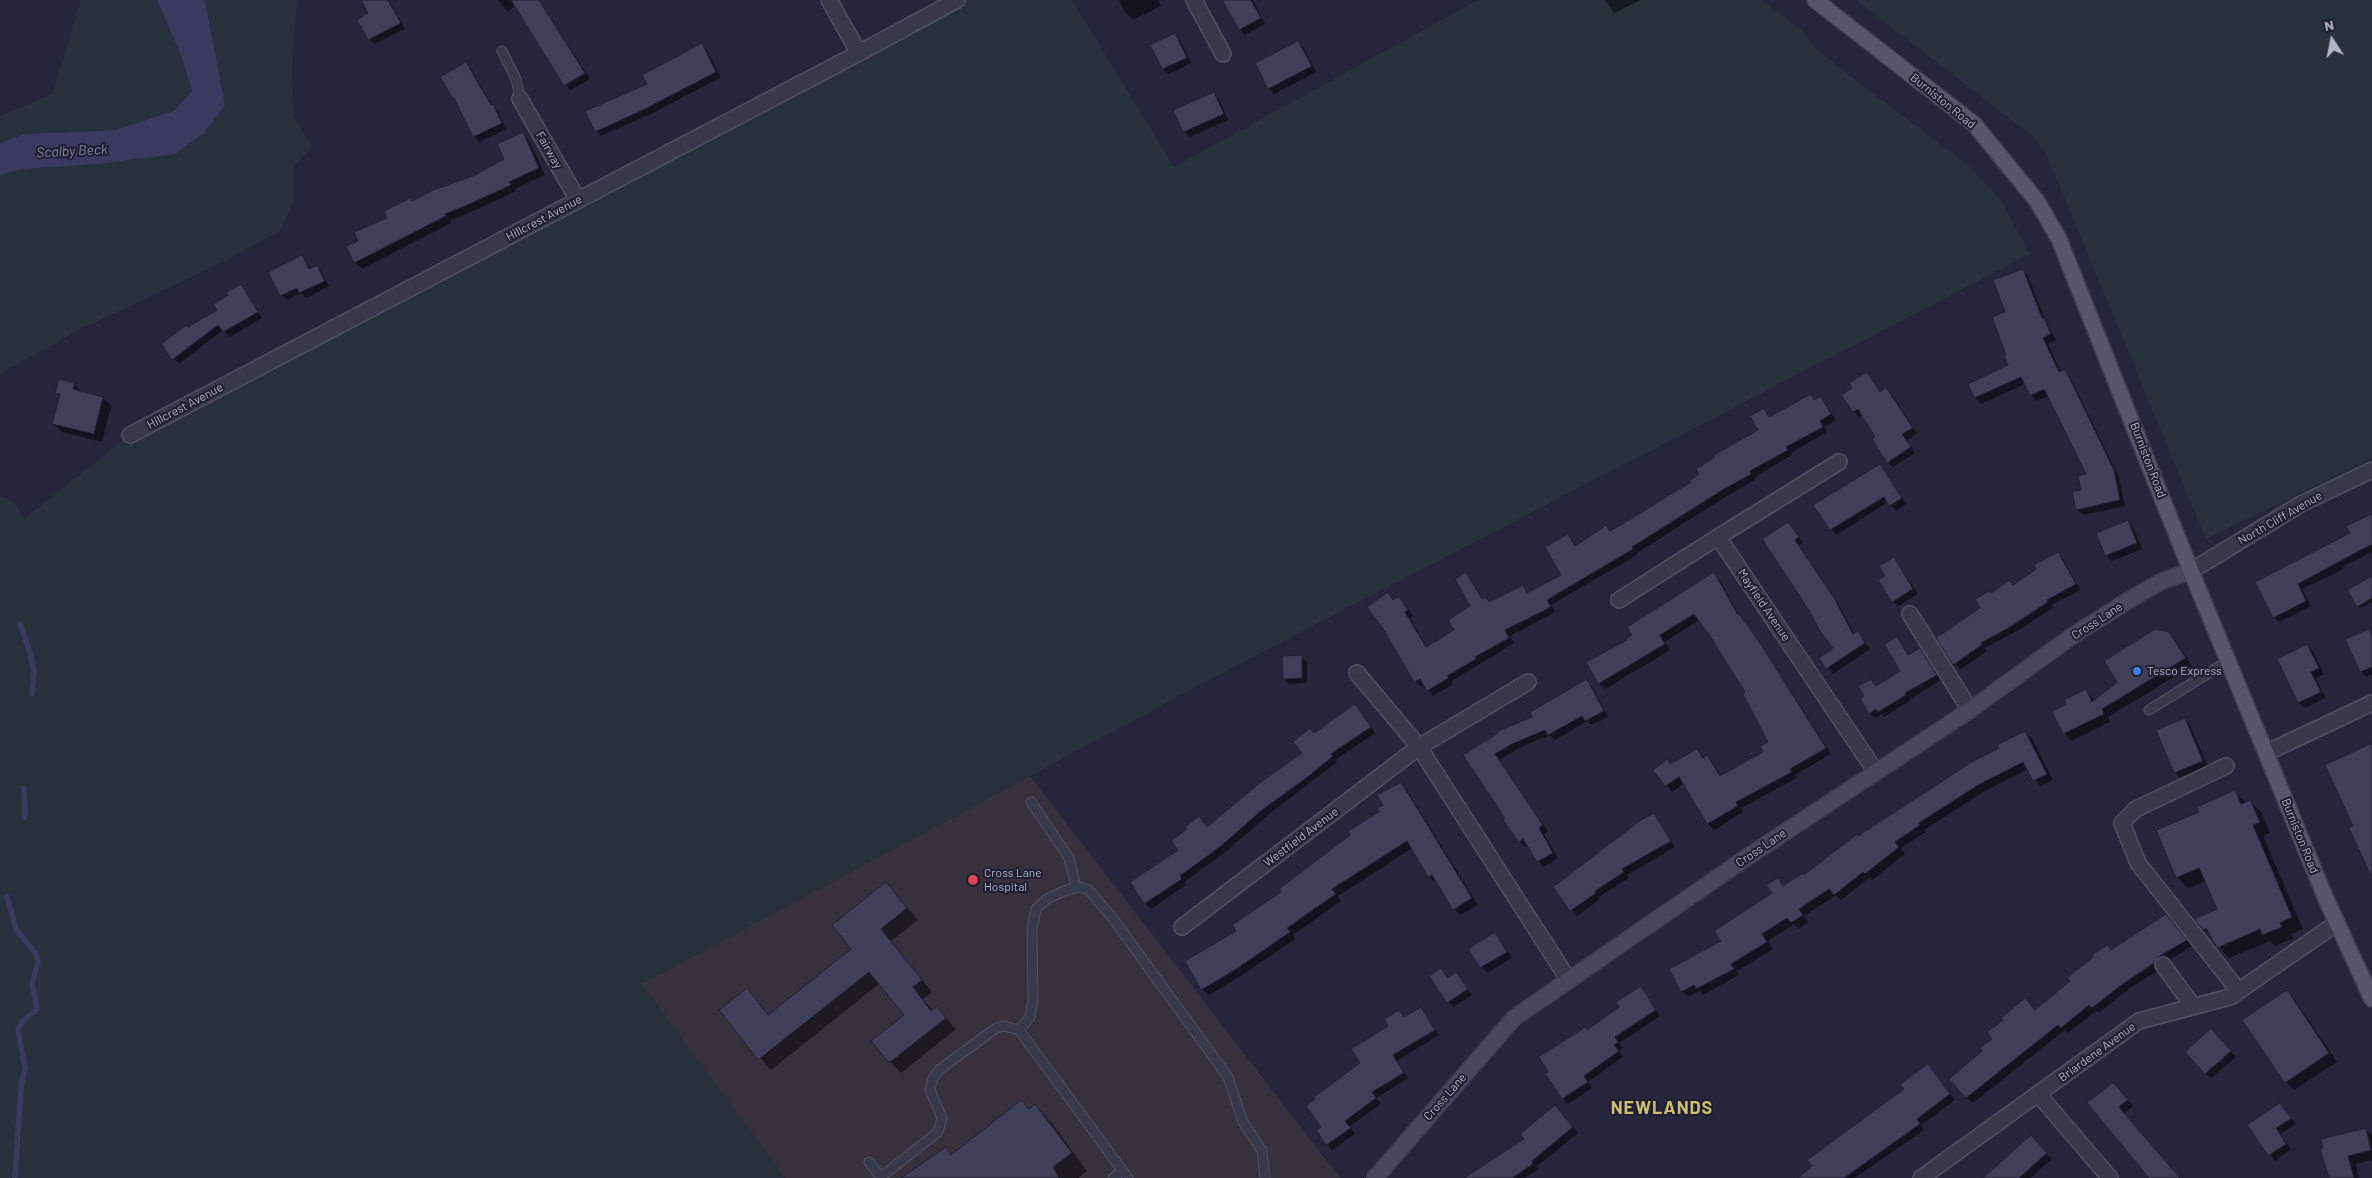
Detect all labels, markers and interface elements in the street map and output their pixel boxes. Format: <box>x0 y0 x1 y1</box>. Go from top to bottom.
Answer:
north arrow <box>2307 15 2357 65</box>
text: N <box>2323 16 2335 34</box>
street label: Burniston Road <box>1908 70 1978 132</box>
street label: Fairway <box>533 129 565 171</box>
water label: Scalby Beck <box>36 141 108 161</box>
street label: Hillcrest Avenue <box>504 192 584 244</box>
street label: Hillcrest Avenue <box>145 380 225 432</box>
street label: Burniston Road <box>2127 420 2169 500</box>
street label: North Cliff Avenue <box>2235 488 2325 548</box>
street label: Mayfield Avenue <box>1735 566 1793 644</box>
street label: Cross Lane <box>2069 599 2125 643</box>
place label: Tesco Express <box>2147 664 2222 678</box>
marker: Tesco Express <box>2131 665 2143 677</box>
street label: Burniston Road <box>2278 796 2322 876</box>
street label: Westfield Avenue <box>1261 804 1341 870</box>
street label: Cross Lane <box>1733 826 1789 870</box>
place label: Cross Lane Hospital <box>984 866 1042 894</box>
marker: Cross Lane Hospital <box>966 873 980 887</box>
street label: Briardene Avenue <box>2056 1019 2138 1085</box>
street label: Cross Lane <box>1421 1071 1469 1123</box>
district label: NEWLANDS <box>1610 1097 1714 1119</box>

